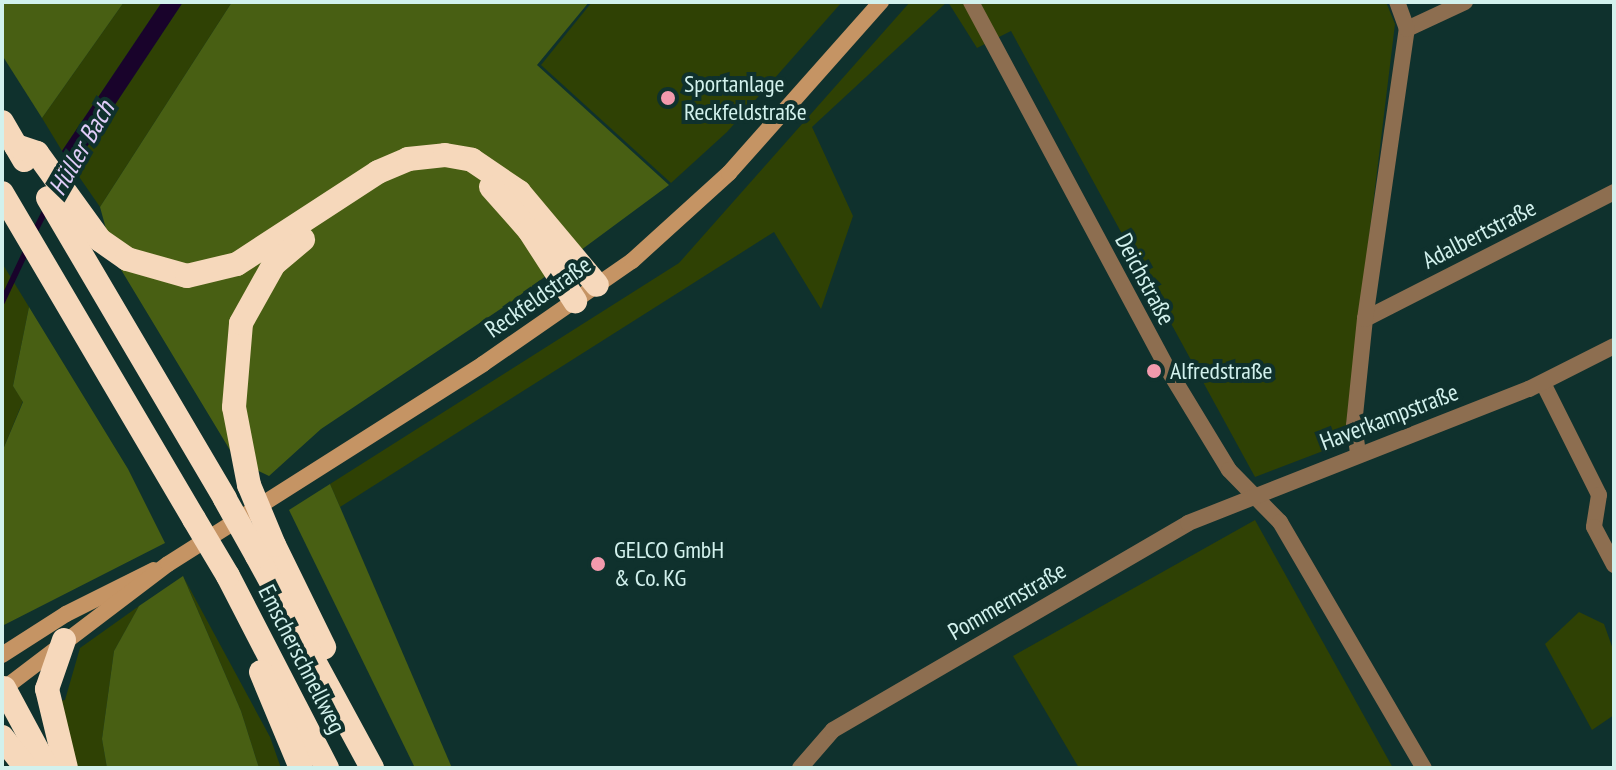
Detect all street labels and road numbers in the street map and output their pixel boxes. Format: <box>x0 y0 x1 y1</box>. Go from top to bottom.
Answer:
street label: Adalbertstraße <box>1417 193 1541 275</box>
street label: Deichstraße <box>1109 228 1181 330</box>
street label: Reckfeldstraße <box>480 250 596 344</box>
street label: Haverkampstraße <box>1316 377 1462 457</box>
street label: Pommernstraße <box>943 556 1071 646</box>
street label: Emscherschnellweg <box>252 580 352 738</box>

